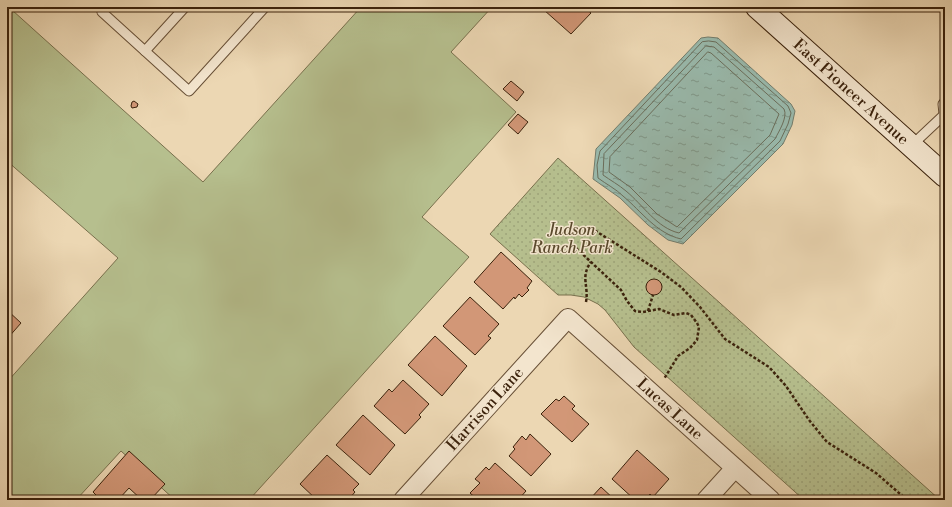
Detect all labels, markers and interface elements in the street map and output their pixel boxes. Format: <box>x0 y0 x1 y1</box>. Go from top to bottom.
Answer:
street label: East Pioneer Avenue <box>789 35 913 149</box>
park label: Judson Ranch Park <box>530 220 613 258</box>
street label: Harrison Lane <box>442 363 528 455</box>
street label: Lucas Lane <box>633 374 707 444</box>

